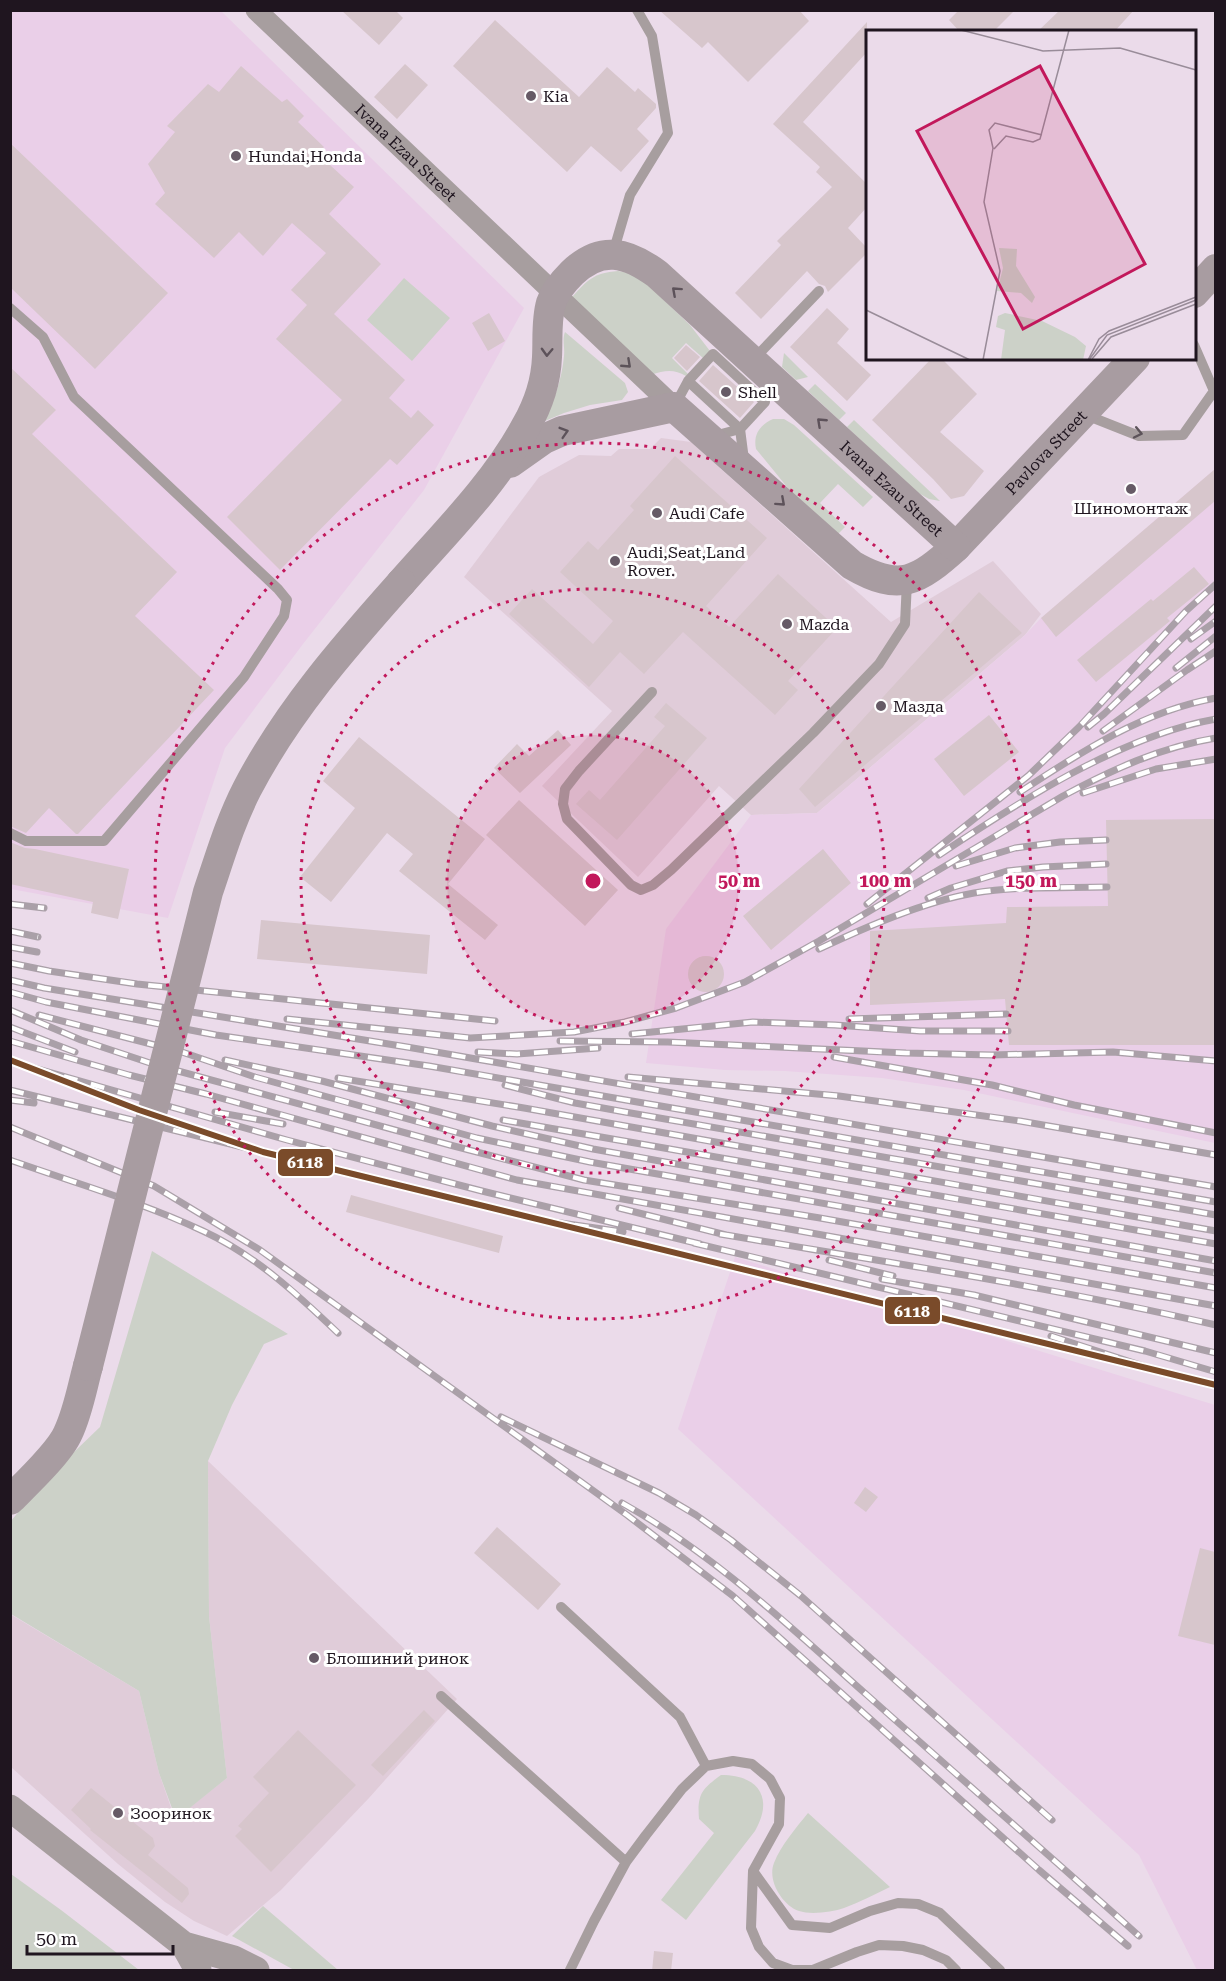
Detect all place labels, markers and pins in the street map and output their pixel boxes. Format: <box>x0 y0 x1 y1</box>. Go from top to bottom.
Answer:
place label: Kia <box>543 87 569 106</box>
marker: Kia <box>524 89 538 103</box>
place label: Hundai,Honda <box>248 147 363 166</box>
marker: Hundai,Honda <box>229 149 243 163</box>
place label: Shell <box>738 383 777 402</box>
marker: Shell <box>719 385 733 399</box>
marker: Шиномонтаж <box>1124 482 1138 496</box>
place label: Шиномонтаж <box>1074 499 1189 518</box>
place label: Audi Cafe <box>669 504 745 523</box>
marker: Audi Cafe <box>650 506 664 520</box>
place label: Audi,Seat,Land Rover. <box>627 543 745 580</box>
marker: Audi,Seat,Land Rover. <box>608 554 622 568</box>
place label: Mazda <box>799 615 850 634</box>
marker: Mazda <box>780 617 794 631</box>
place label: Мазда <box>893 697 944 716</box>
marker: Мазда <box>874 699 888 713</box>
centre of rings <box>583 871 603 891</box>
place label: Блошиний ринок <box>326 1649 469 1668</box>
marker: Блошиний ринок <box>307 1651 321 1665</box>
place label: Зооринок <box>130 1804 212 1823</box>
marker: Зооринок <box>111 1806 125 1820</box>

